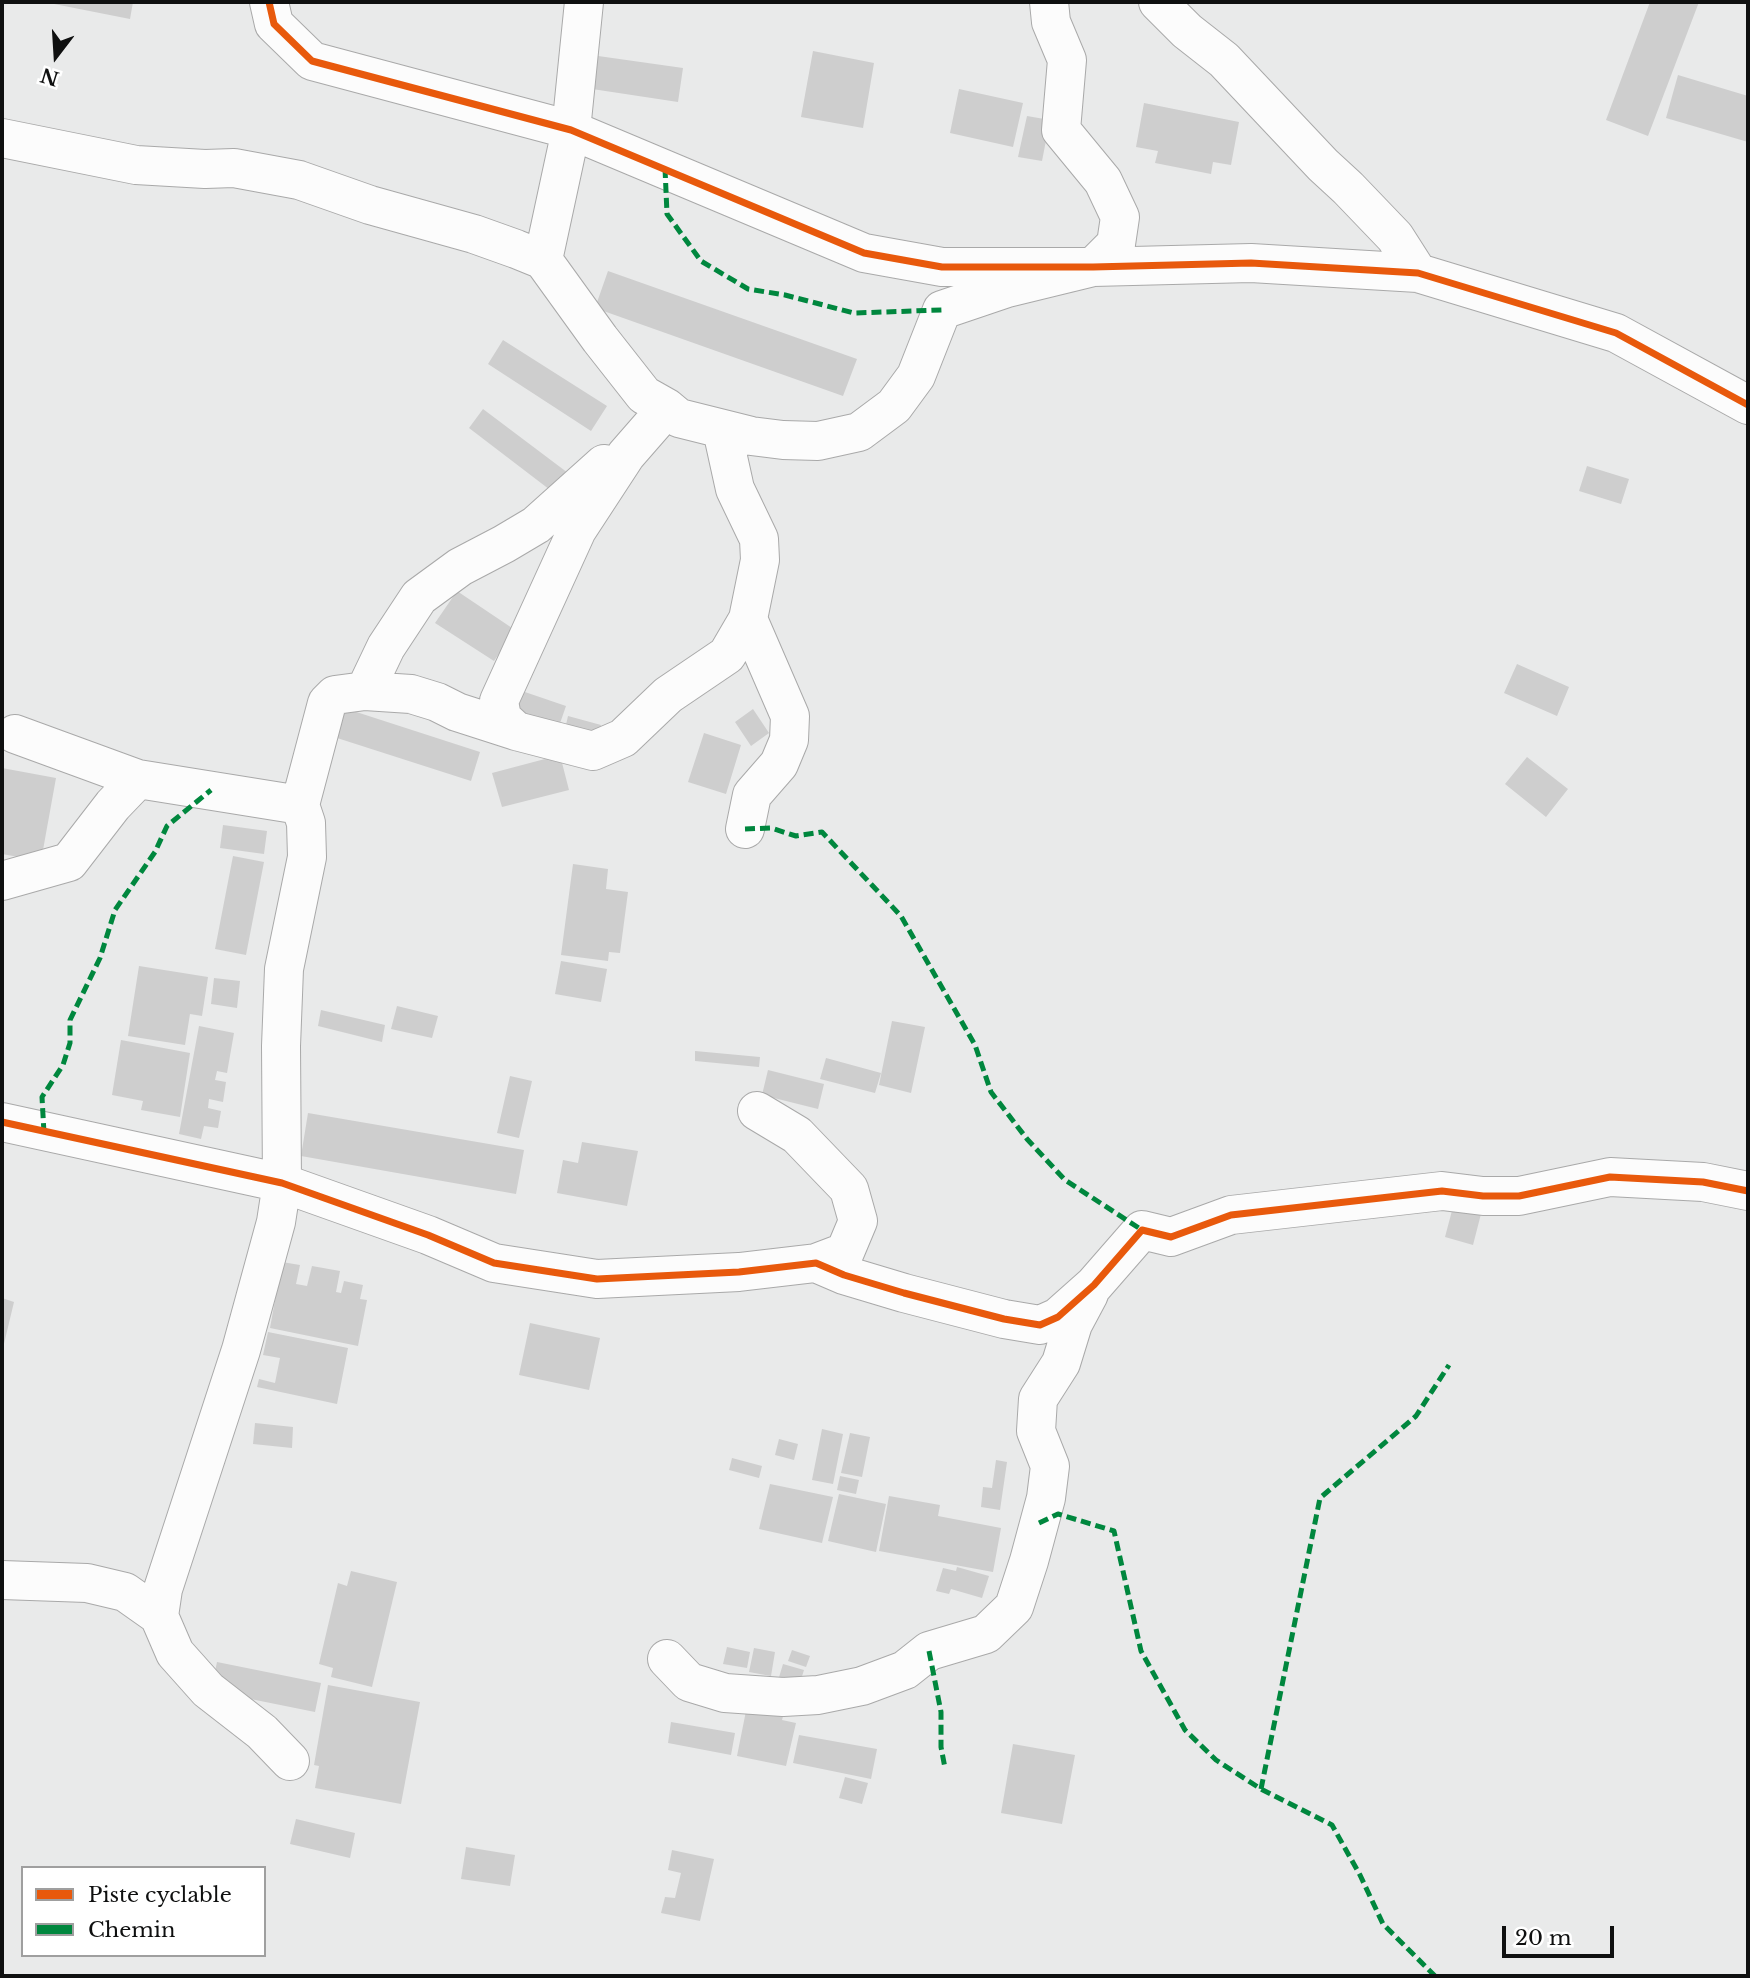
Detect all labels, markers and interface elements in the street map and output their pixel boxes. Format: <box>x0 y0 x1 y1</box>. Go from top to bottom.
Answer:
north arrow <box>21 21 91 91</box>
text: N <box>38 63 62 90</box>
legend <box>21 1866 266 1957</box>
text: Piste cyclable <box>88 1882 232 1908</box>
scale bar <box>1505 1912 1617 1956</box>
text: Chemin <box>88 1917 176 1943</box>
text: 20 m <box>1515 1925 1572 1951</box>

